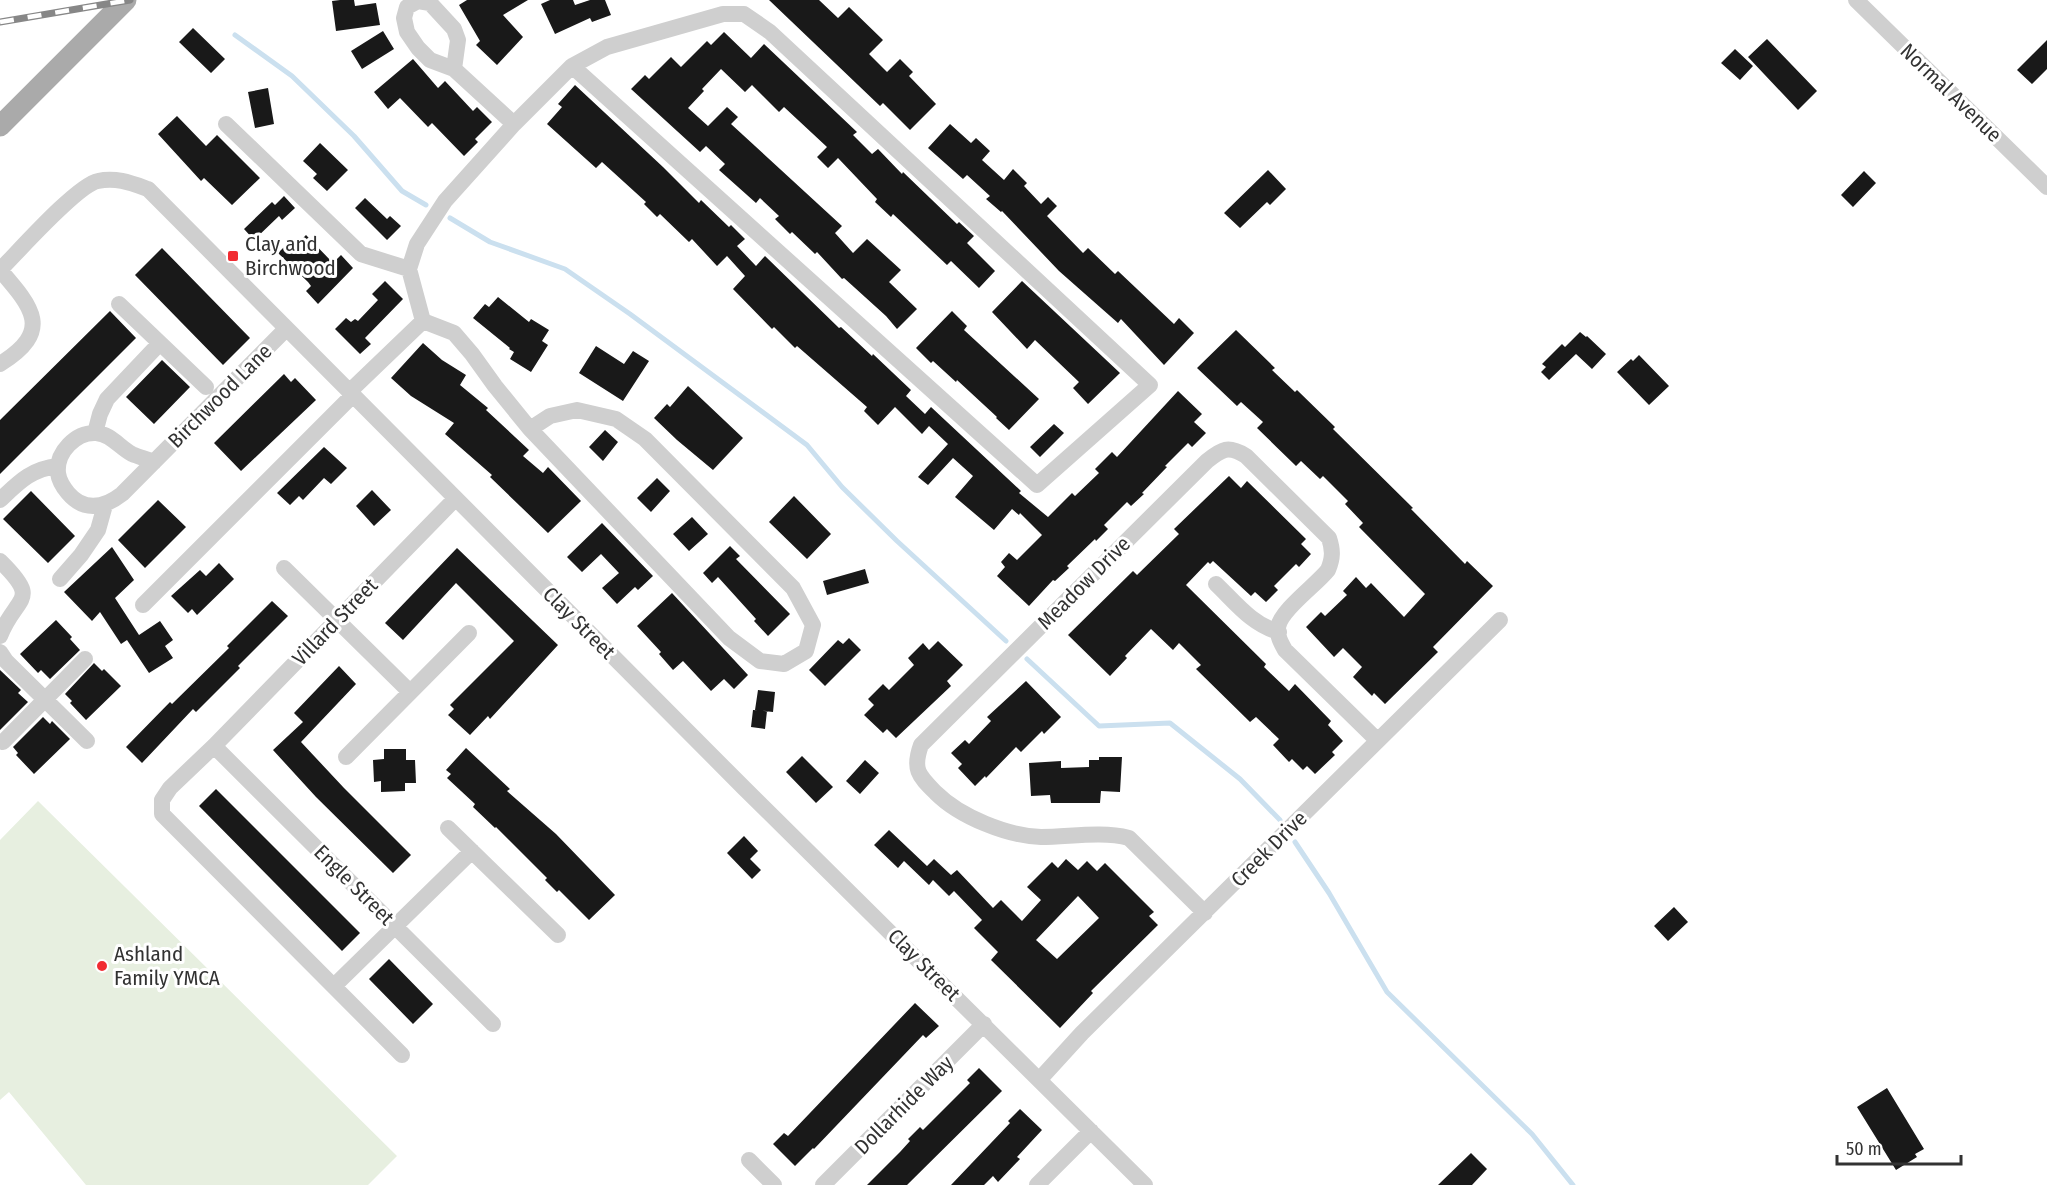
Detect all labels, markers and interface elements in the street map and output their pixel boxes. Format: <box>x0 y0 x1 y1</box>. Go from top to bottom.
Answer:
street label: Normal Avenue <box>1895 38 2007 148</box>
place label: Clay and Birchwood <box>245 231 336 281</box>
marker: Clay and Birchwood <box>226 249 240 263</box>
street label: Birchwood Lane <box>163 339 277 453</box>
street label: Meadow Drive <box>1032 531 1136 635</box>
street label: Villard Street <box>287 573 383 671</box>
street label: Clay Street <box>537 581 621 665</box>
street label: Creek Drive <box>1226 806 1312 892</box>
street label: Engle Street <box>308 839 400 931</box>
street label: Clay Street <box>882 923 966 1007</box>
place label: Ashland Family YMCA <box>114 941 220 991</box>
marker: Ashland Family YMCA <box>95 959 109 973</box>
street label: Dollarhide Way <box>849 1050 959 1160</box>
scale bar <box>1837 1128 1962 1166</box>
text: 50 m <box>1846 1138 1882 1160</box>

